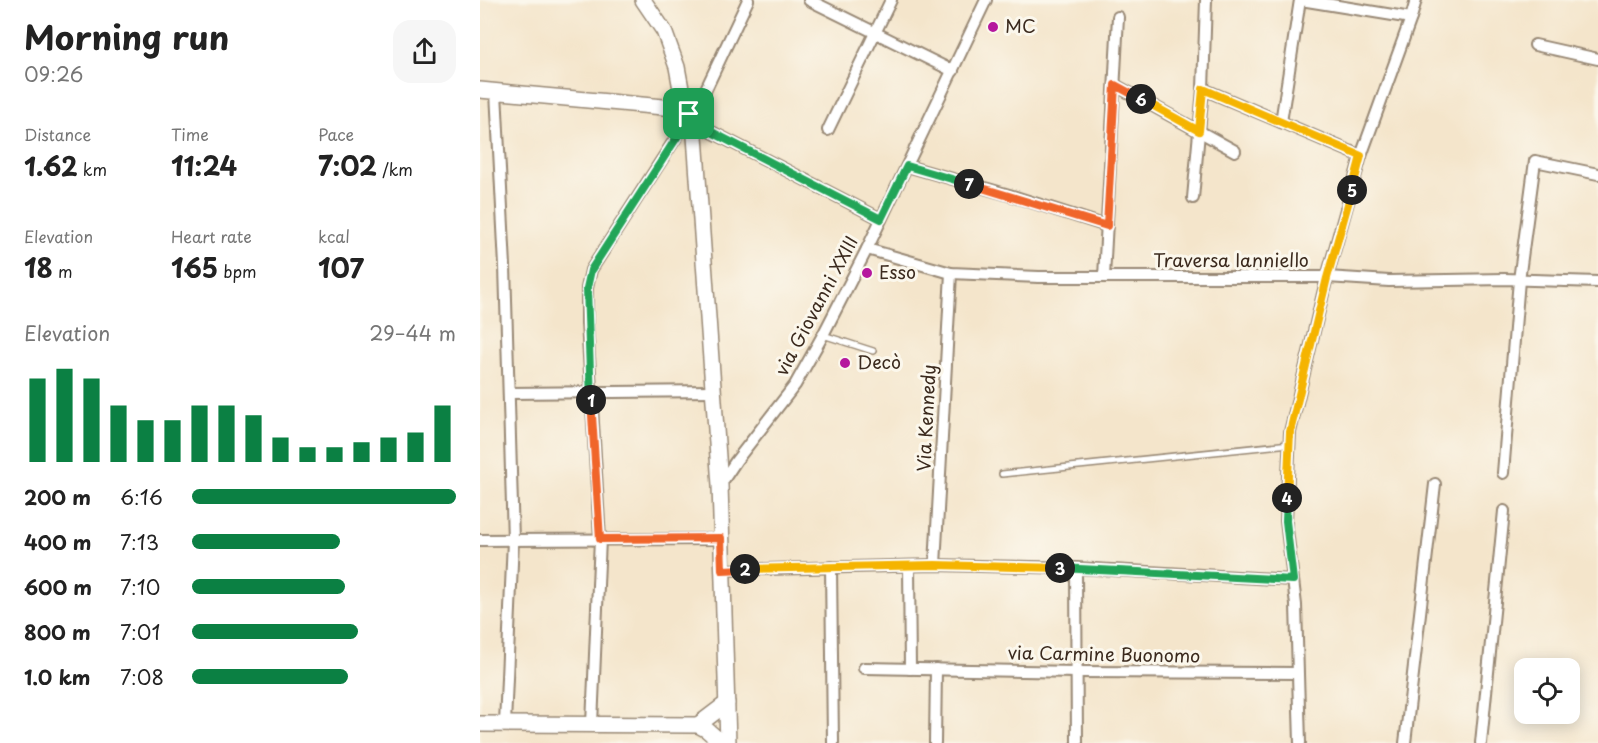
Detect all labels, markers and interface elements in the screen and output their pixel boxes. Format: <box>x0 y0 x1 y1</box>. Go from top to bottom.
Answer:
text: Morning run <box>24 11 229 61</box>
place label: MC <box>1005 12 1036 39</box>
button: share <box>393 20 456 83</box>
marker: MC <box>986 20 1000 34</box>
text: 09:26 <box>24 59 83 89</box>
pin: 6 <box>1126 84 1156 114</box>
text: 6 <box>1135 87 1147 111</box>
pin <box>663 88 714 139</box>
icon: arrive <box>672 97 705 130</box>
text: Distance <box>24 122 91 146</box>
text: Time <box>171 122 209 146</box>
text: Pace <box>318 122 354 146</box>
text: 1.62 <box>24 146 78 185</box>
text: 11:24 <box>171 146 237 185</box>
text: 7:02 <box>318 146 377 185</box>
text: km <box>78 157 107 181</box>
text: /km <box>377 157 413 181</box>
pin: 7 <box>954 169 984 199</box>
text: 7 <box>964 172 974 196</box>
pin: 5 <box>1337 175 1367 205</box>
text: 5 <box>1347 178 1357 202</box>
text: Elevation <box>24 224 93 248</box>
text: Heart rate <box>171 224 252 248</box>
text: kcal <box>318 224 350 248</box>
street label: via Giovanni XXIII <box>767 231 864 380</box>
street label: Traversa Ianniello <box>1153 246 1309 273</box>
text: 18 <box>24 248 53 287</box>
text: 165 <box>171 248 218 287</box>
text: 107 <box>318 248 364 287</box>
place label: Esso <box>879 258 916 285</box>
text: m <box>53 259 72 283</box>
text: bpm <box>218 259 257 283</box>
marker: Esso <box>860 266 874 280</box>
text: Elevation <box>24 318 110 348</box>
text: 29–44 m <box>369 318 456 348</box>
place label: Decò <box>857 348 901 375</box>
marker: Decò <box>838 356 852 370</box>
street label: Via Kennedy <box>909 364 942 472</box>
pin: 1 <box>576 385 606 415</box>
text: 1 <box>587 388 595 412</box>
text: 200 m <box>24 482 91 512</box>
text: 6:16 <box>120 482 163 512</box>
pin: 4 <box>1272 483 1302 513</box>
text: 4 <box>1282 486 1292 510</box>
text: 400 m <box>24 527 92 557</box>
text: 7:13 <box>120 527 159 557</box>
pin: 3 <box>1045 553 1075 583</box>
pin: 2 <box>730 554 760 584</box>
text: 3 <box>1055 556 1065 580</box>
text: 2 <box>739 557 751 581</box>
text: 600 m <box>24 572 92 602</box>
text: 7:10 <box>120 572 160 602</box>
text: 800 m <box>24 617 91 647</box>
text: 7:01 <box>120 617 160 647</box>
street label: via Carmine Buonomo <box>1008 638 1201 669</box>
map controls <box>1514 658 1580 724</box>
button: locate <box>1514 658 1580 724</box>
text: 1.0 km <box>24 662 91 692</box>
text: 7:08 <box>120 662 164 692</box>

